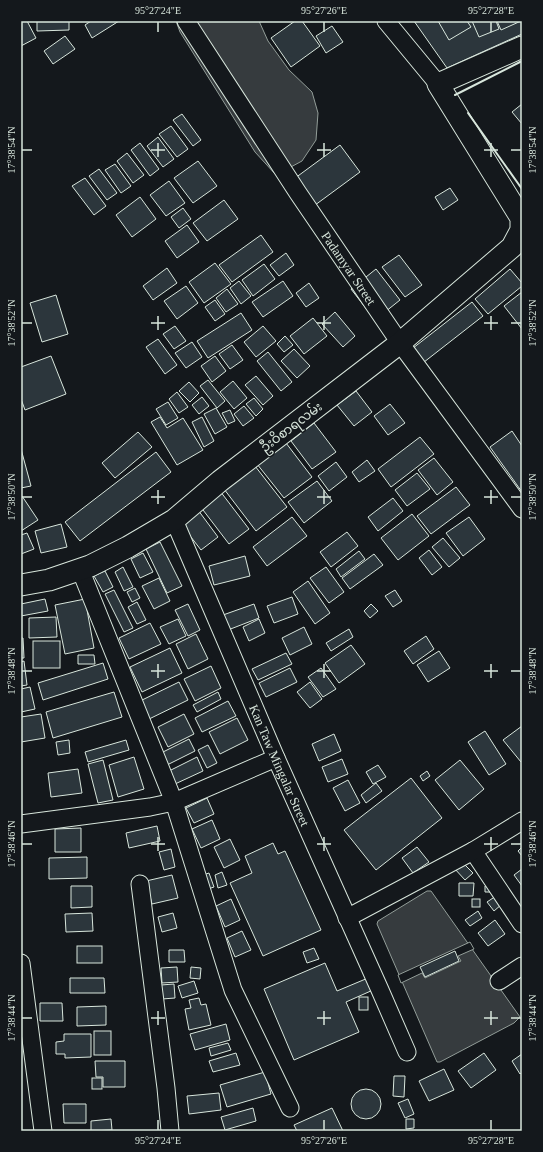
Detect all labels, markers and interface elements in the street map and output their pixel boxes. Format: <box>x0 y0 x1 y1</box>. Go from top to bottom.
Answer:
text: 95°27'24"E <box>135 5 181 16</box>
text: 95°27'26"E <box>301 5 347 16</box>
text: 95°27'28"E <box>468 5 514 16</box>
text: 17°38'54"N <box>6 126 17 174</box>
text: 17°38'54"N <box>527 126 538 174</box>
street label: Padamyar Street <box>319 228 380 308</box>
text: 17°38'52"N <box>6 299 17 347</box>
text: 17°38'52"N <box>527 299 538 347</box>
street label: ဦးဝိစာရလမ်း <box>257 398 327 457</box>
text: 17°38'50"N <box>6 473 17 521</box>
text: 17°38'50"N <box>527 473 538 521</box>
text: 17°38'48"N <box>6 647 17 695</box>
text: 17°38'48"N <box>527 647 538 695</box>
street label: Kan Taw Mingalar Street <box>246 702 313 829</box>
text: 17°38'46"N <box>6 820 17 868</box>
text: 17°38'46"N <box>527 820 538 868</box>
text: 17°38'44"N <box>6 994 17 1042</box>
text: 17°38'44"N <box>527 994 538 1042</box>
text: 95°27'24"E <box>135 1135 181 1146</box>
text: 95°27'26"E <box>301 1135 347 1146</box>
text: 95°27'28"E <box>468 1135 514 1146</box>

